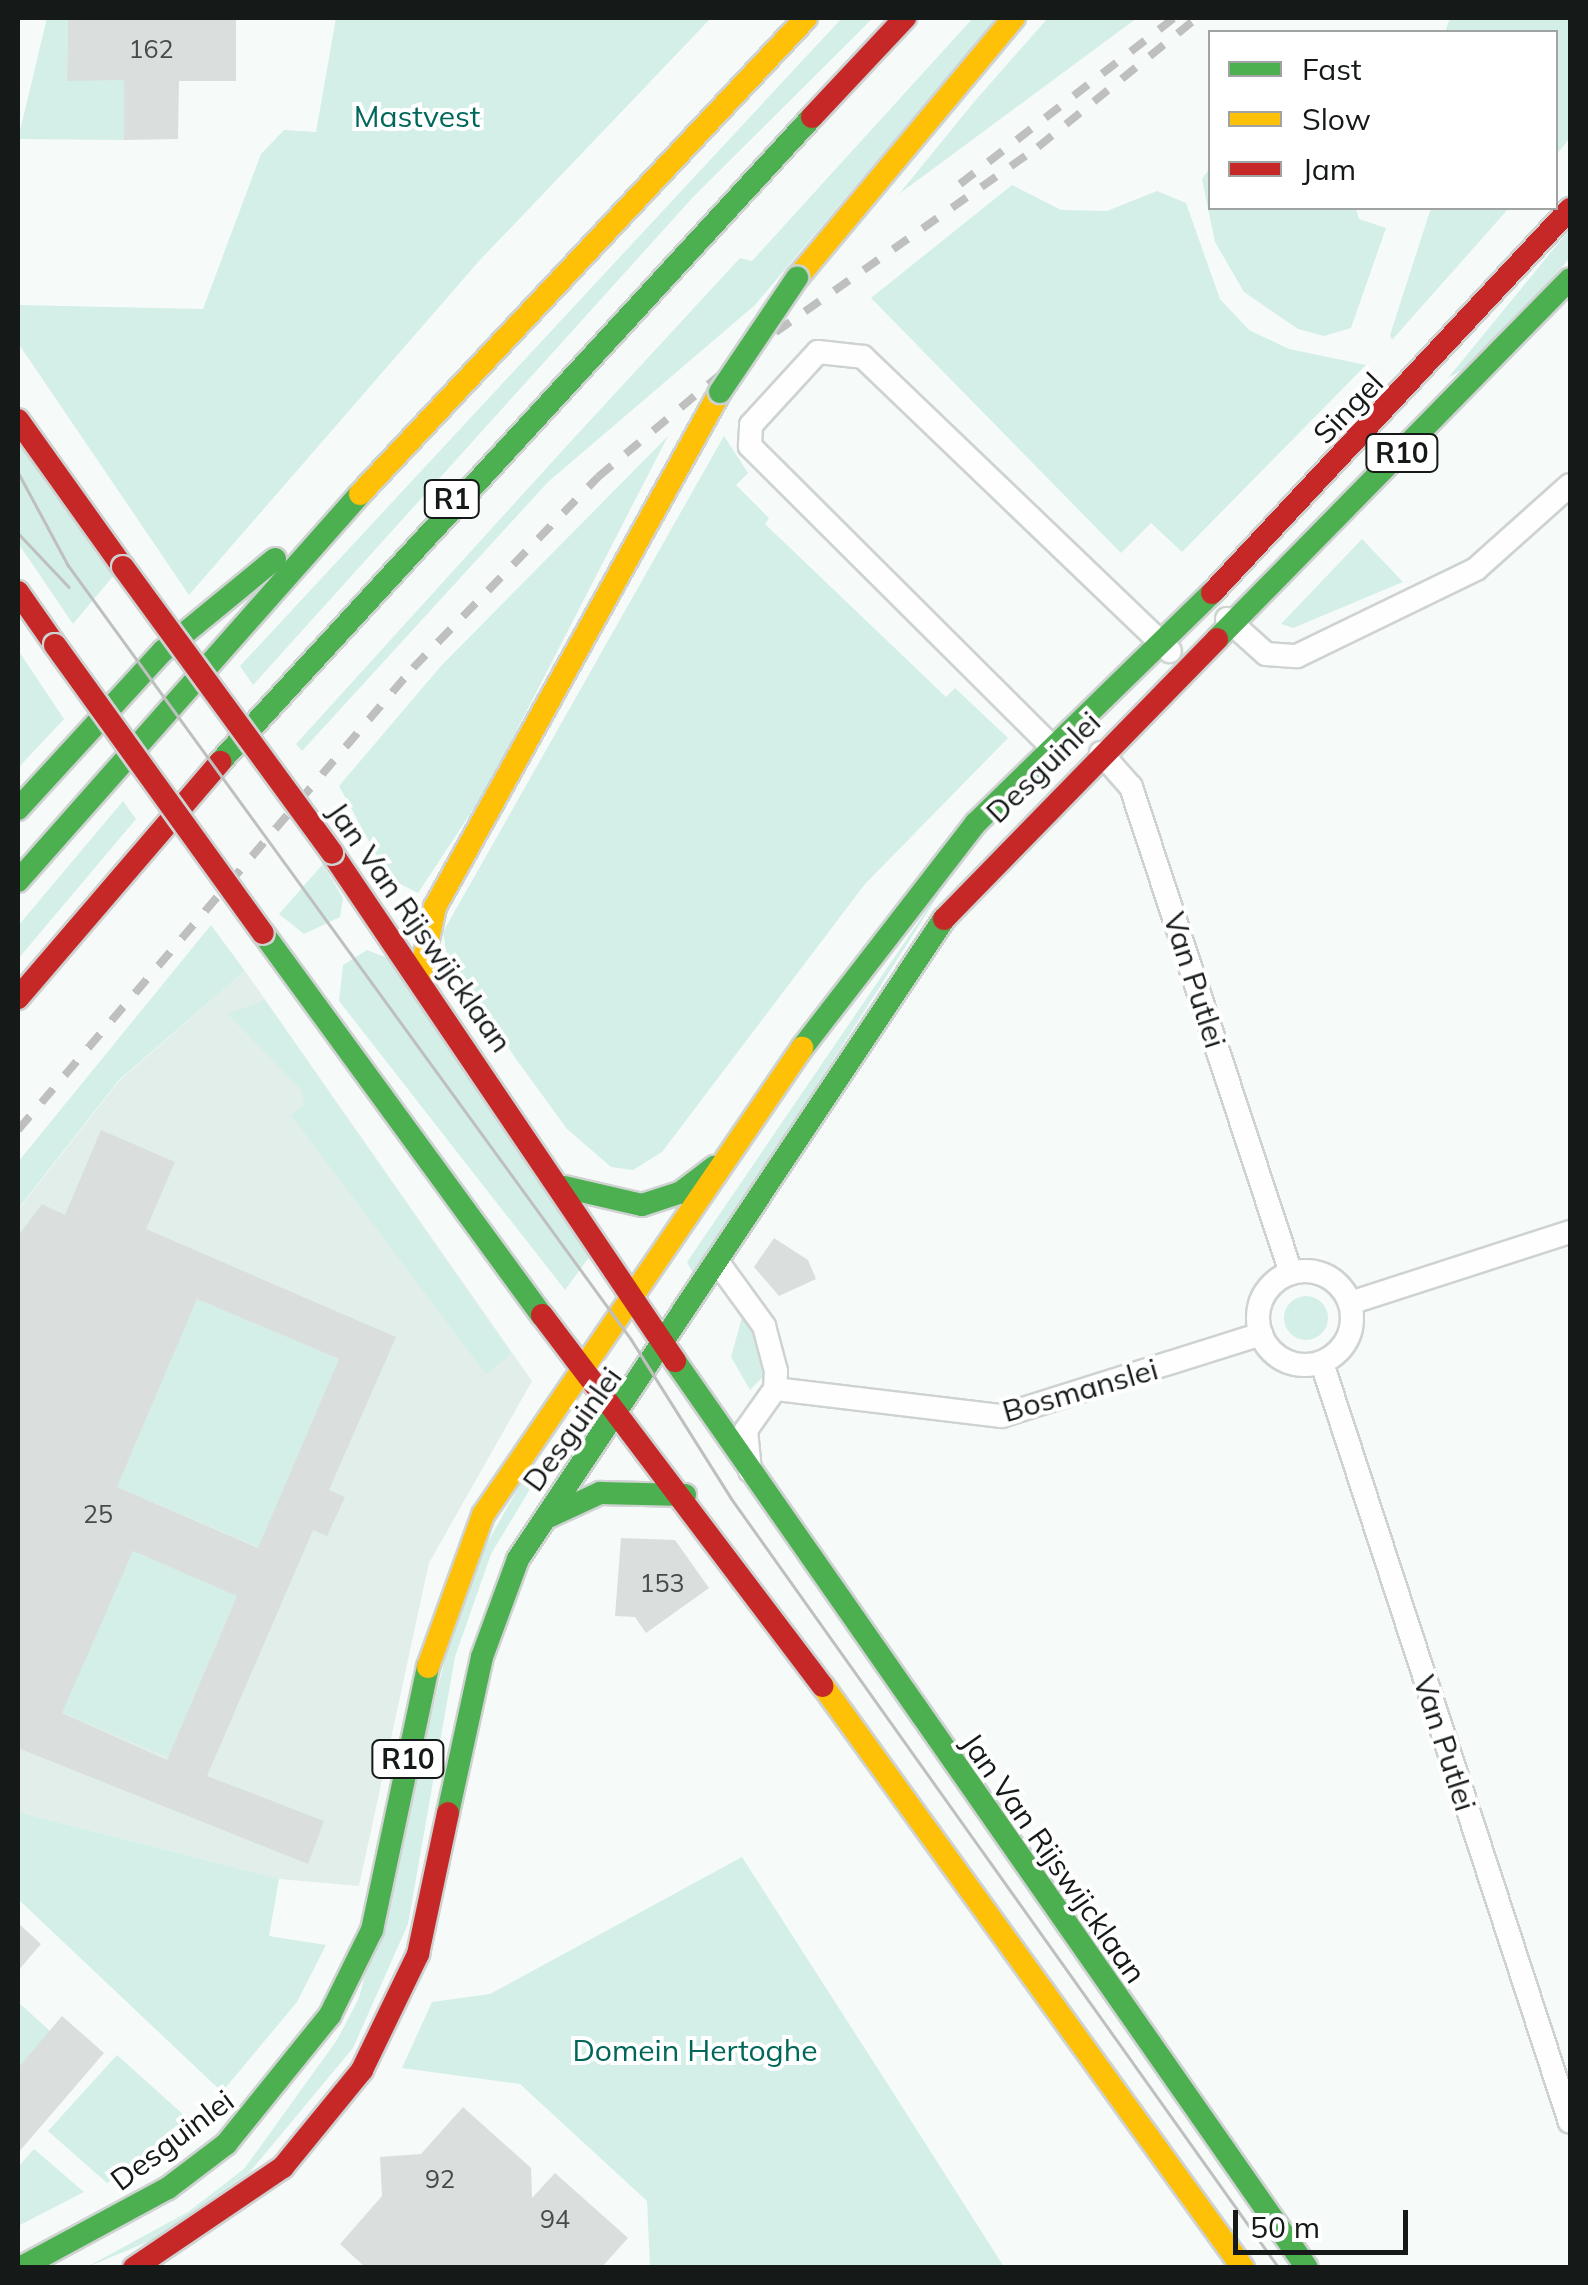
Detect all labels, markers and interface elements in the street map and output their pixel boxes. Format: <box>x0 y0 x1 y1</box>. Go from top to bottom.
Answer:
legend <box>1208 30 1558 210</box>
house number: 162 <box>129 34 173 64</box>
text: Fast <box>1302 50 1362 88</box>
park label: Mastvest <box>354 98 480 134</box>
text: Slow <box>1302 100 1371 138</box>
text: Jam <box>1302 150 1356 188</box>
street label: Singel <box>1306 365 1390 451</box>
road number: R10 <box>1364 430 1440 476</box>
road number: R1 <box>422 476 482 522</box>
street label: Desguinlei <box>979 704 1107 830</box>
street label: Jan Van Rijswijcklaan <box>320 795 520 1059</box>
street label: Van Putlei <box>1156 908 1234 1052</box>
street label: Bosmanslei <box>998 1351 1162 1429</box>
street label: Desguinlei <box>515 1360 629 1498</box>
house number: 25 <box>83 1499 113 1529</box>
house number: 153 <box>640 1568 684 1598</box>
street label: Van Putlei <box>1406 1671 1484 1815</box>
street label: Jan Van Rijswijcklaan <box>954 1726 1154 1990</box>
road number: R10 <box>370 1736 446 1782</box>
park label: Domein Hertoghe <box>572 2032 818 2068</box>
street label: Desguinlei <box>104 2082 240 2198</box>
house number: 92 <box>425 2164 455 2194</box>
scale bar <box>1238 2190 1413 2252</box>
house number: 94 <box>540 2204 570 2234</box>
text: 50 m <box>1250 2208 1320 2246</box>

